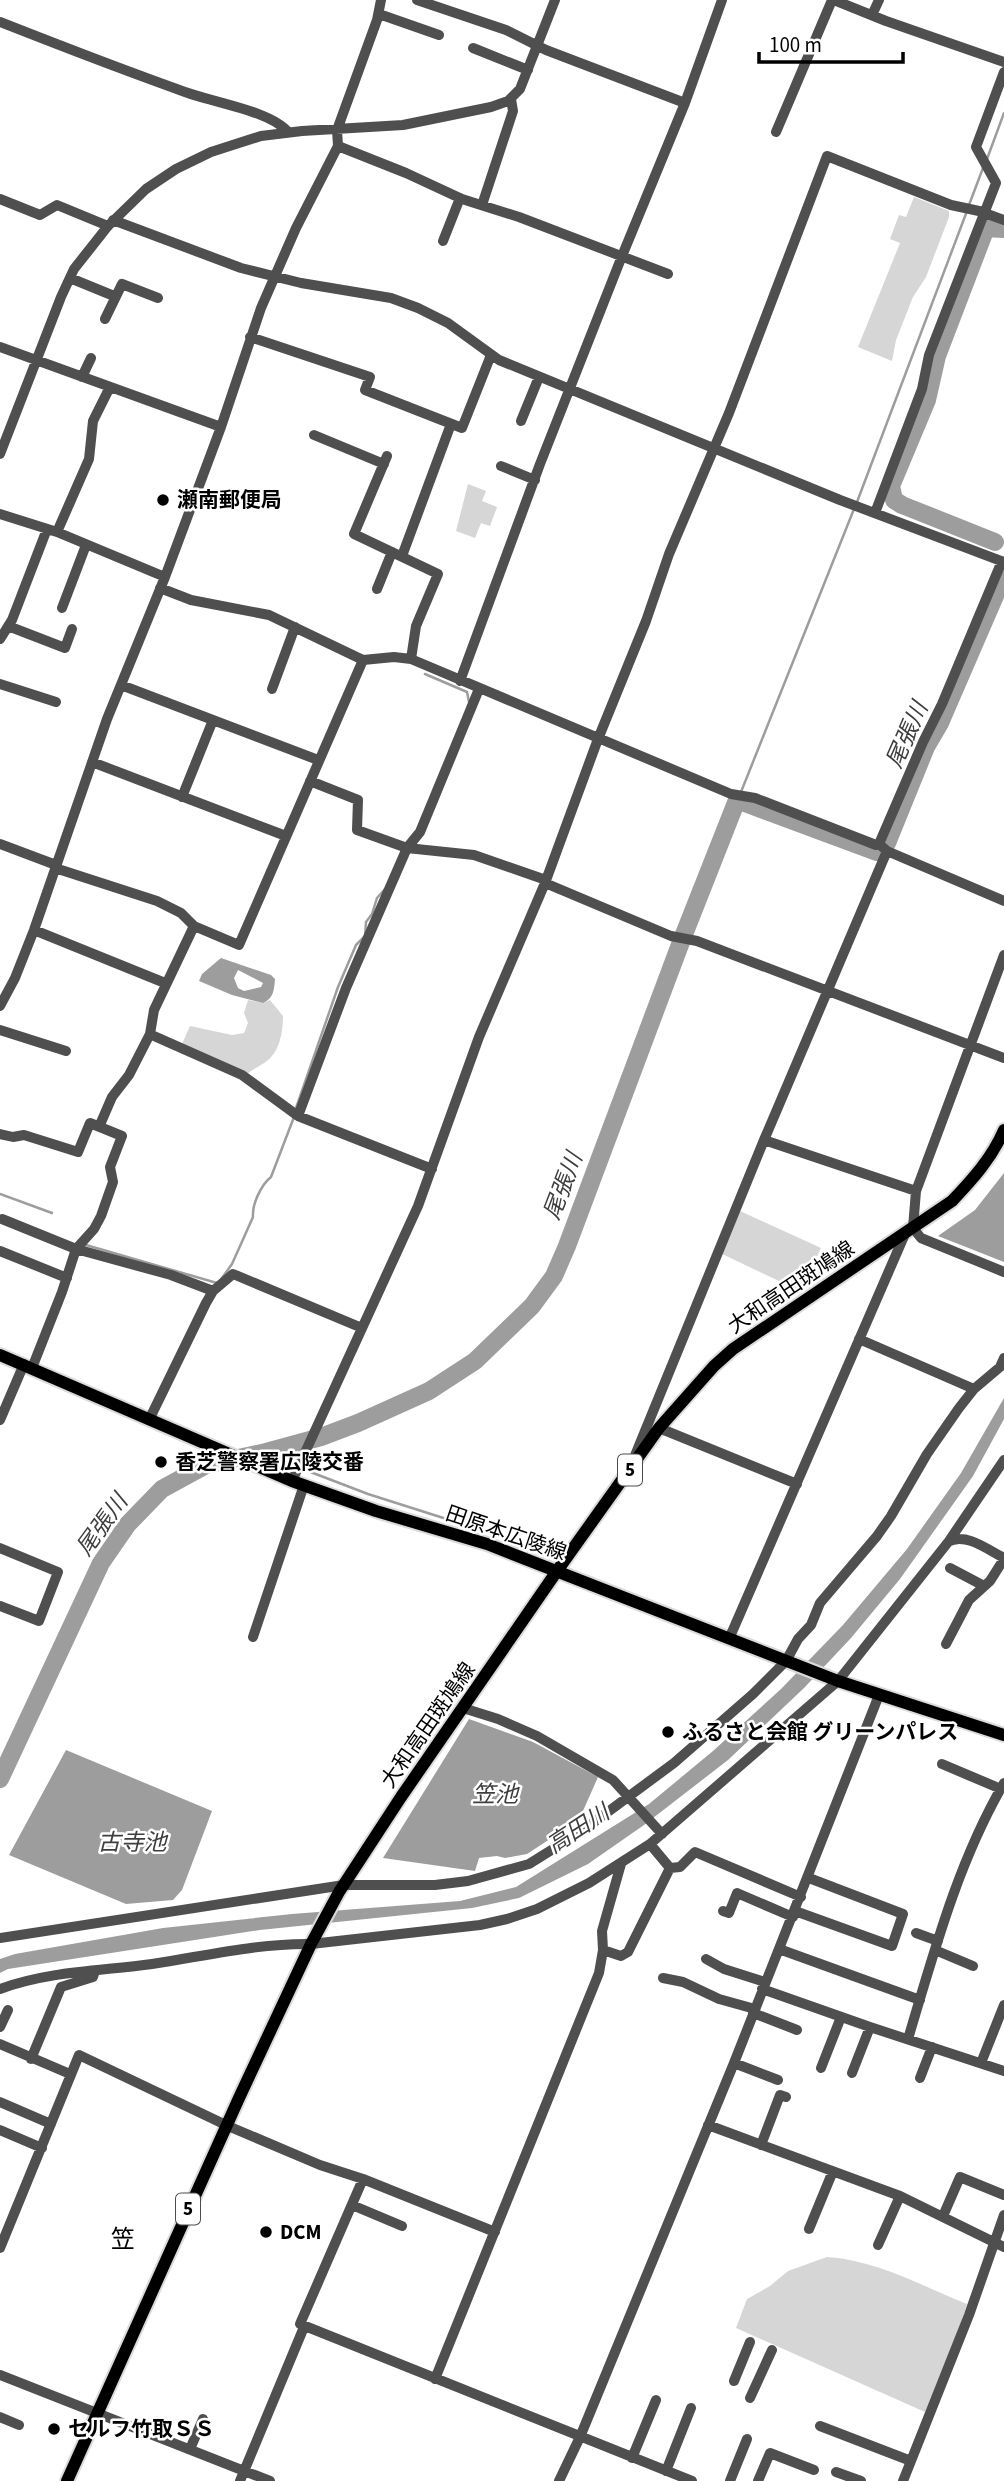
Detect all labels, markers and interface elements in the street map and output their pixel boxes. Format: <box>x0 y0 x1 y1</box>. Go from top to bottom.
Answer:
scale bar <box>759 21 902 65</box>
text: 100 m <box>769 30 822 60</box>
place label: 瀬南郵便局 <box>177 485 282 515</box>
marker: 瀬南郵便局 <box>155 492 171 508</box>
water label: 尾張川 <box>878 694 937 773</box>
water label: 尾張川 <box>535 1145 592 1224</box>
street label: 大和高田斑鳩線 <box>722 1233 860 1341</box>
place label: 香芝警察署広陵交番 <box>175 1447 364 1477</box>
marker: 香芝警察署広陵交番 <box>153 1454 169 1470</box>
road number: 5 <box>618 1454 642 1486</box>
water label: 尾張川 <box>68 1485 137 1563</box>
street label: 田原本広陵線 <box>442 1498 570 1568</box>
street label: 大和高田斑鳩線 <box>374 1656 482 1794</box>
place label: ふるさと会館 グリーンパレス <box>682 1717 958 1747</box>
marker: ふるさと会館 グリーンパレス <box>660 1724 676 1740</box>
water label: 笠池 <box>472 1778 520 1811</box>
water label: 高田川 <box>540 1795 618 1862</box>
water label: 古寺池 <box>98 1826 169 1859</box>
road number: 5 <box>176 2194 200 2224</box>
place label: DCM <box>280 2217 322 2247</box>
district label: 笠 <box>111 2222 135 2257</box>
marker: DCM <box>258 2224 274 2240</box>
place label: セルフ竹取ＳＳ <box>68 2414 215 2444</box>
marker: セルフ竹取ＳＳ <box>46 2421 62 2437</box>

